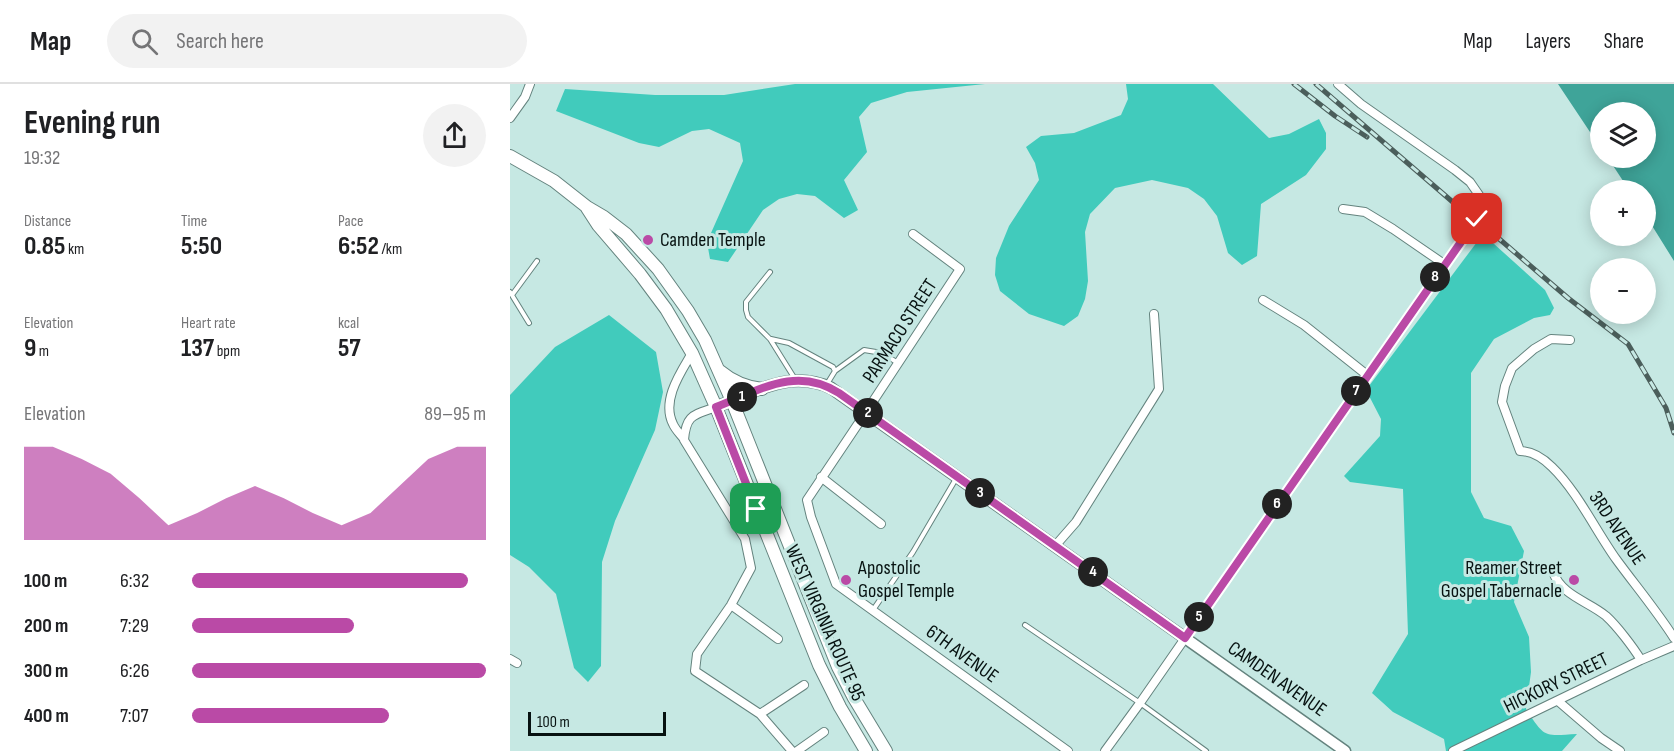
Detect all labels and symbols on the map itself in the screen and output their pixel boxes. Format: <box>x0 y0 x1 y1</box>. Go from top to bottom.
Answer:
pin <box>1451 193 1502 244</box>
place label: Camden Temple <box>660 228 766 252</box>
marker: Camden Temple <box>641 233 655 247</box>
pin: 8 <box>1420 262 1450 292</box>
street label: PARMACO STREET <box>858 275 942 387</box>
pin: 7 <box>1341 376 1371 406</box>
pin: 1 <box>727 382 757 412</box>
pin: 2 <box>853 398 883 428</box>
pin: 3 <box>965 478 995 508</box>
pin <box>730 483 781 534</box>
street label: 3RD AVENUE <box>1584 486 1650 570</box>
pin: 6 <box>1262 489 1292 519</box>
street label: WEST VIRGINIA ROUTE 95 <box>780 541 870 705</box>
place label: Apostolic Gospel Temple <box>857 556 954 603</box>
place label: Reamer Street Gospel Tabernacle <box>1441 556 1562 603</box>
pin: 4 <box>1078 557 1108 587</box>
marker: Apostolic Gospel Temple <box>839 573 853 587</box>
marker: Reamer Street Gospel Tabernacle <box>1567 573 1581 587</box>
pin: 5 <box>1184 602 1214 632</box>
street label: 6TH AVENUE <box>921 620 1003 688</box>
street label: CAMDEN AVENUE <box>1223 636 1331 722</box>
street label: HICKORY STREET <box>1500 647 1612 719</box>
scale bar <box>528 709 666 736</box>

